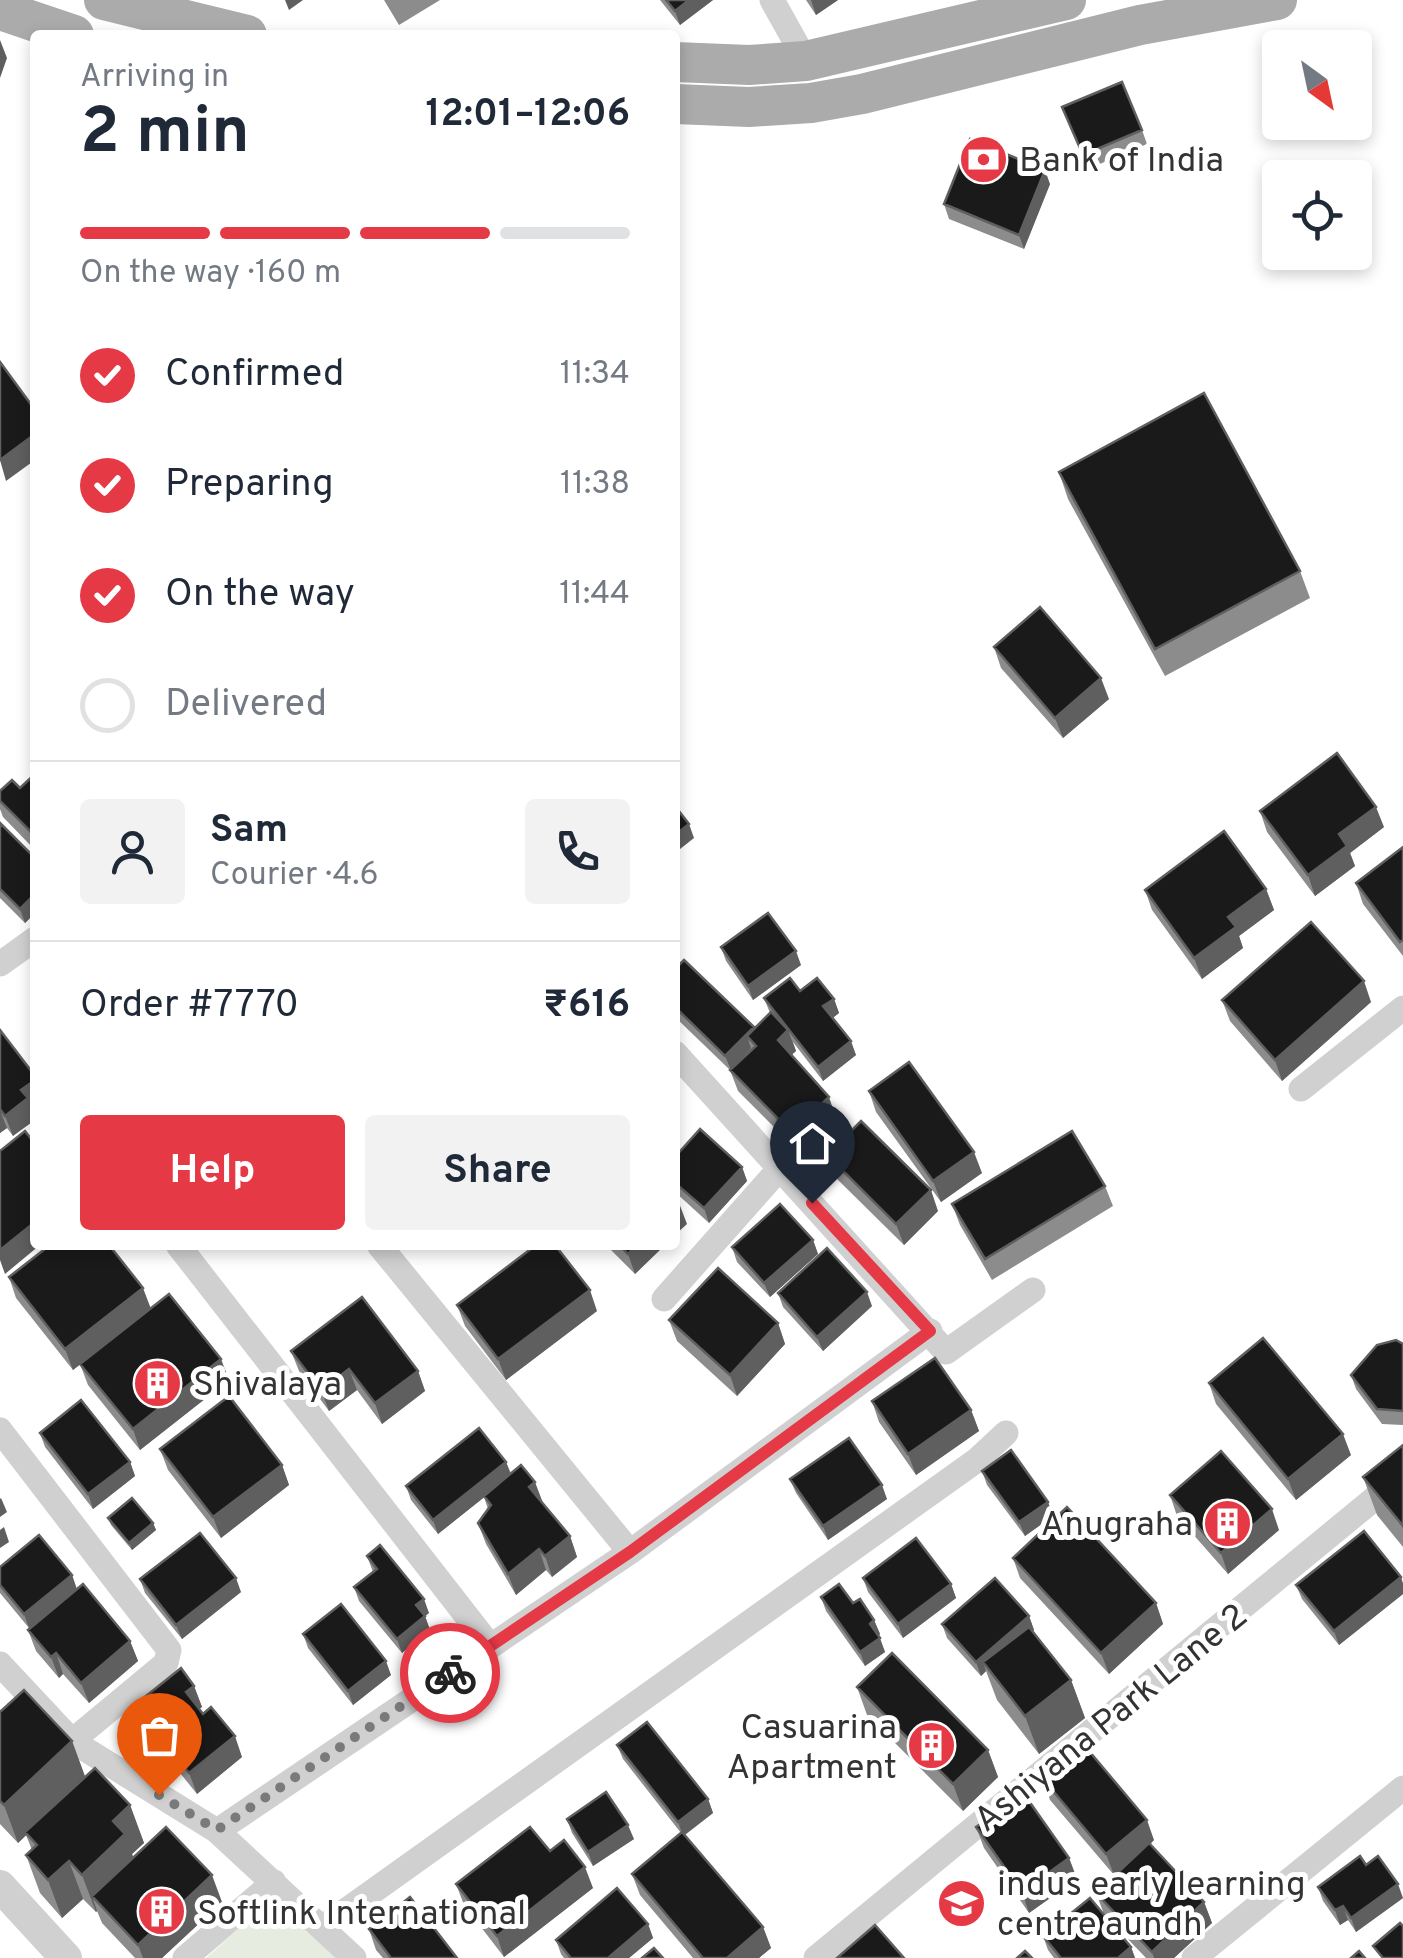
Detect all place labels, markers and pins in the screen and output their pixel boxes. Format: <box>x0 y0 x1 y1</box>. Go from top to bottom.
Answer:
bank icon: Bank of India <box>958 133 1010 185</box>
place label: Bank of India <box>1019 140 1224 184</box>
pin <box>770 1101 855 1204</box>
building icon: Shivalaya <box>132 1357 184 1409</box>
place label: Shivalaya <box>193 1364 342 1408</box>
building icon: Anugraha <box>1202 1497 1254 1549</box>
place label: Anugraha <box>1040 1504 1193 1548</box>
pin <box>117 1693 202 1796</box>
place label: Casuarina Apartment <box>726 1707 897 1791</box>
building icon: Casuarina Apartment <box>906 1720 958 1772</box>
place label: indus early learning centre aundh <box>997 1864 1306 1948</box>
school or university icon: indus early learning centre aundh <box>936 1877 988 1929</box>
building icon: Softlink International <box>136 1886 188 1938</box>
place label: Softlink International <box>197 1893 526 1937</box>

